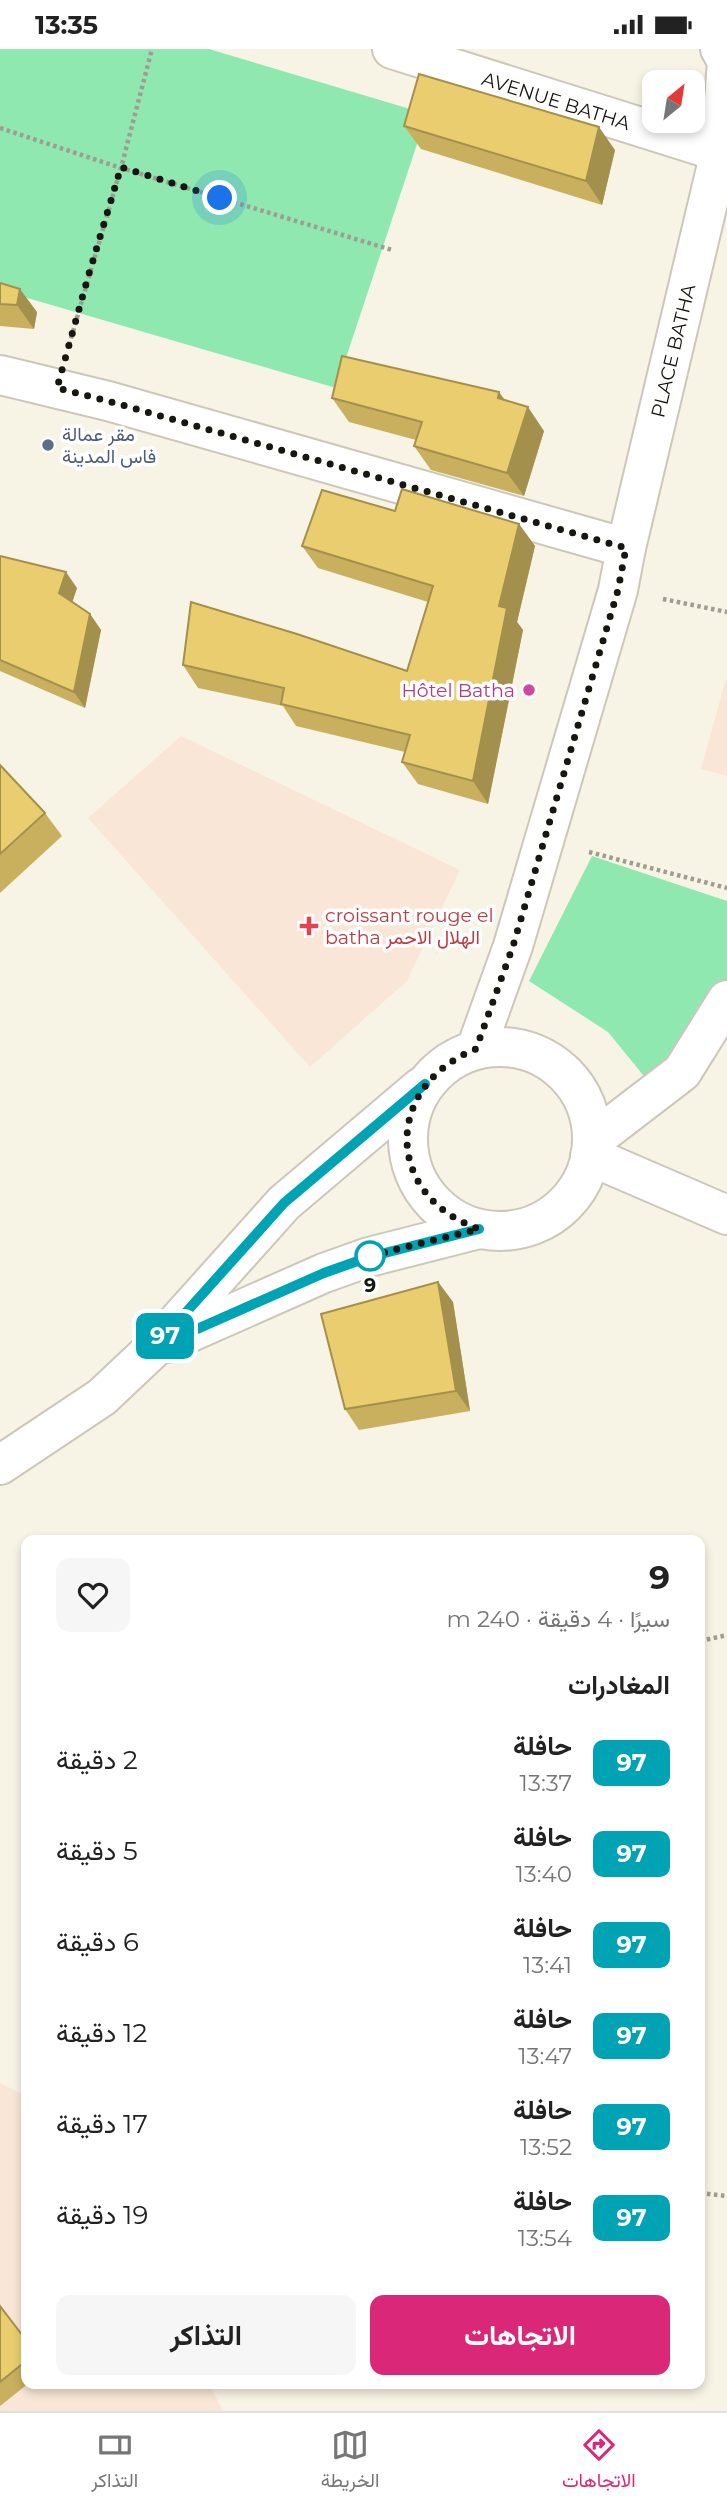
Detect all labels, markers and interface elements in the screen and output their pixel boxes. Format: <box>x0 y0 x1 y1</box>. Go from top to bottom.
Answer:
text: 13:35 <box>35 9 98 41</box>
street label: AVENUE BATHA <box>479 67 633 135</box>
north arrow <box>642 70 705 133</box>
map controls <box>642 70 705 133</box>
your location <box>202 180 237 215</box>
street label: PLACE BATHA <box>646 282 700 420</box>
place label: مقر عمالة فاس المدينة <box>62 423 156 468</box>
marker: مقر عمالة فاس المدينة <box>40 437 56 453</box>
place label: Hôtel Batha <box>401 679 515 702</box>
marker: Hôtel Batha <box>521 682 537 698</box>
place label: croissant rouge el batha الهلال الاحمر <box>325 904 494 949</box>
marker: croissant rouge el batha الهلال الاحمر <box>299 916 319 936</box>
marker: 9 <box>355 1241 385 1271</box>
place label: 9 <box>364 1274 376 1297</box>
line badge: 97 <box>134 1313 196 1359</box>
text: 97 <box>150 1321 180 1350</box>
text: 9 <box>649 1557 670 1597</box>
button: heart <box>56 1558 130 1632</box>
text: سيرًا · 4 دقيقة · 240 m <box>447 1605 670 1633</box>
text: المغادرات <box>568 1669 670 1701</box>
text: حافلة <box>513 1730 572 1762</box>
text: 2 دقيقة <box>56 1744 138 1776</box>
text: 97 <box>616 1748 647 1777</box>
text: 13:37 <box>520 1769 572 1797</box>
text: حافلة <box>513 1821 572 1853</box>
text: 5 دقيقة <box>56 1835 138 1867</box>
text: 97 <box>616 1839 647 1868</box>
text: 13:40 <box>515 1860 572 1888</box>
text: حافلة <box>513 1912 572 1944</box>
text: 6 دقيقة <box>56 1926 139 1958</box>
text: 97 <box>616 1930 647 1959</box>
text: 13:41 <box>523 1951 572 1979</box>
text: حافلة <box>513 2003 572 2035</box>
text: 12 دقيقة <box>56 2017 147 2049</box>
text: 97 <box>616 2021 647 2050</box>
text: 13:47 <box>518 2042 572 2070</box>
text: حافلة <box>513 2094 572 2126</box>
text: 17 دقيقة <box>56 2108 148 2140</box>
text: 97 <box>616 2112 647 2141</box>
text: 13:52 <box>520 2133 572 2161</box>
text: حافلة <box>513 2185 572 2217</box>
text: 19 دقيقة <box>56 2199 148 2231</box>
text: 97 <box>616 2203 647 2232</box>
text: 13:54 <box>518 2224 572 2252</box>
button: التذاكر <box>56 2295 356 2375</box>
button: الاتجاهات <box>370 2295 670 2375</box>
tab: التذاكر <box>91 2426 138 2497</box>
tab: الخريطة <box>321 2426 380 2497</box>
tab: الاتجاهات <box>562 2426 636 2497</box>

